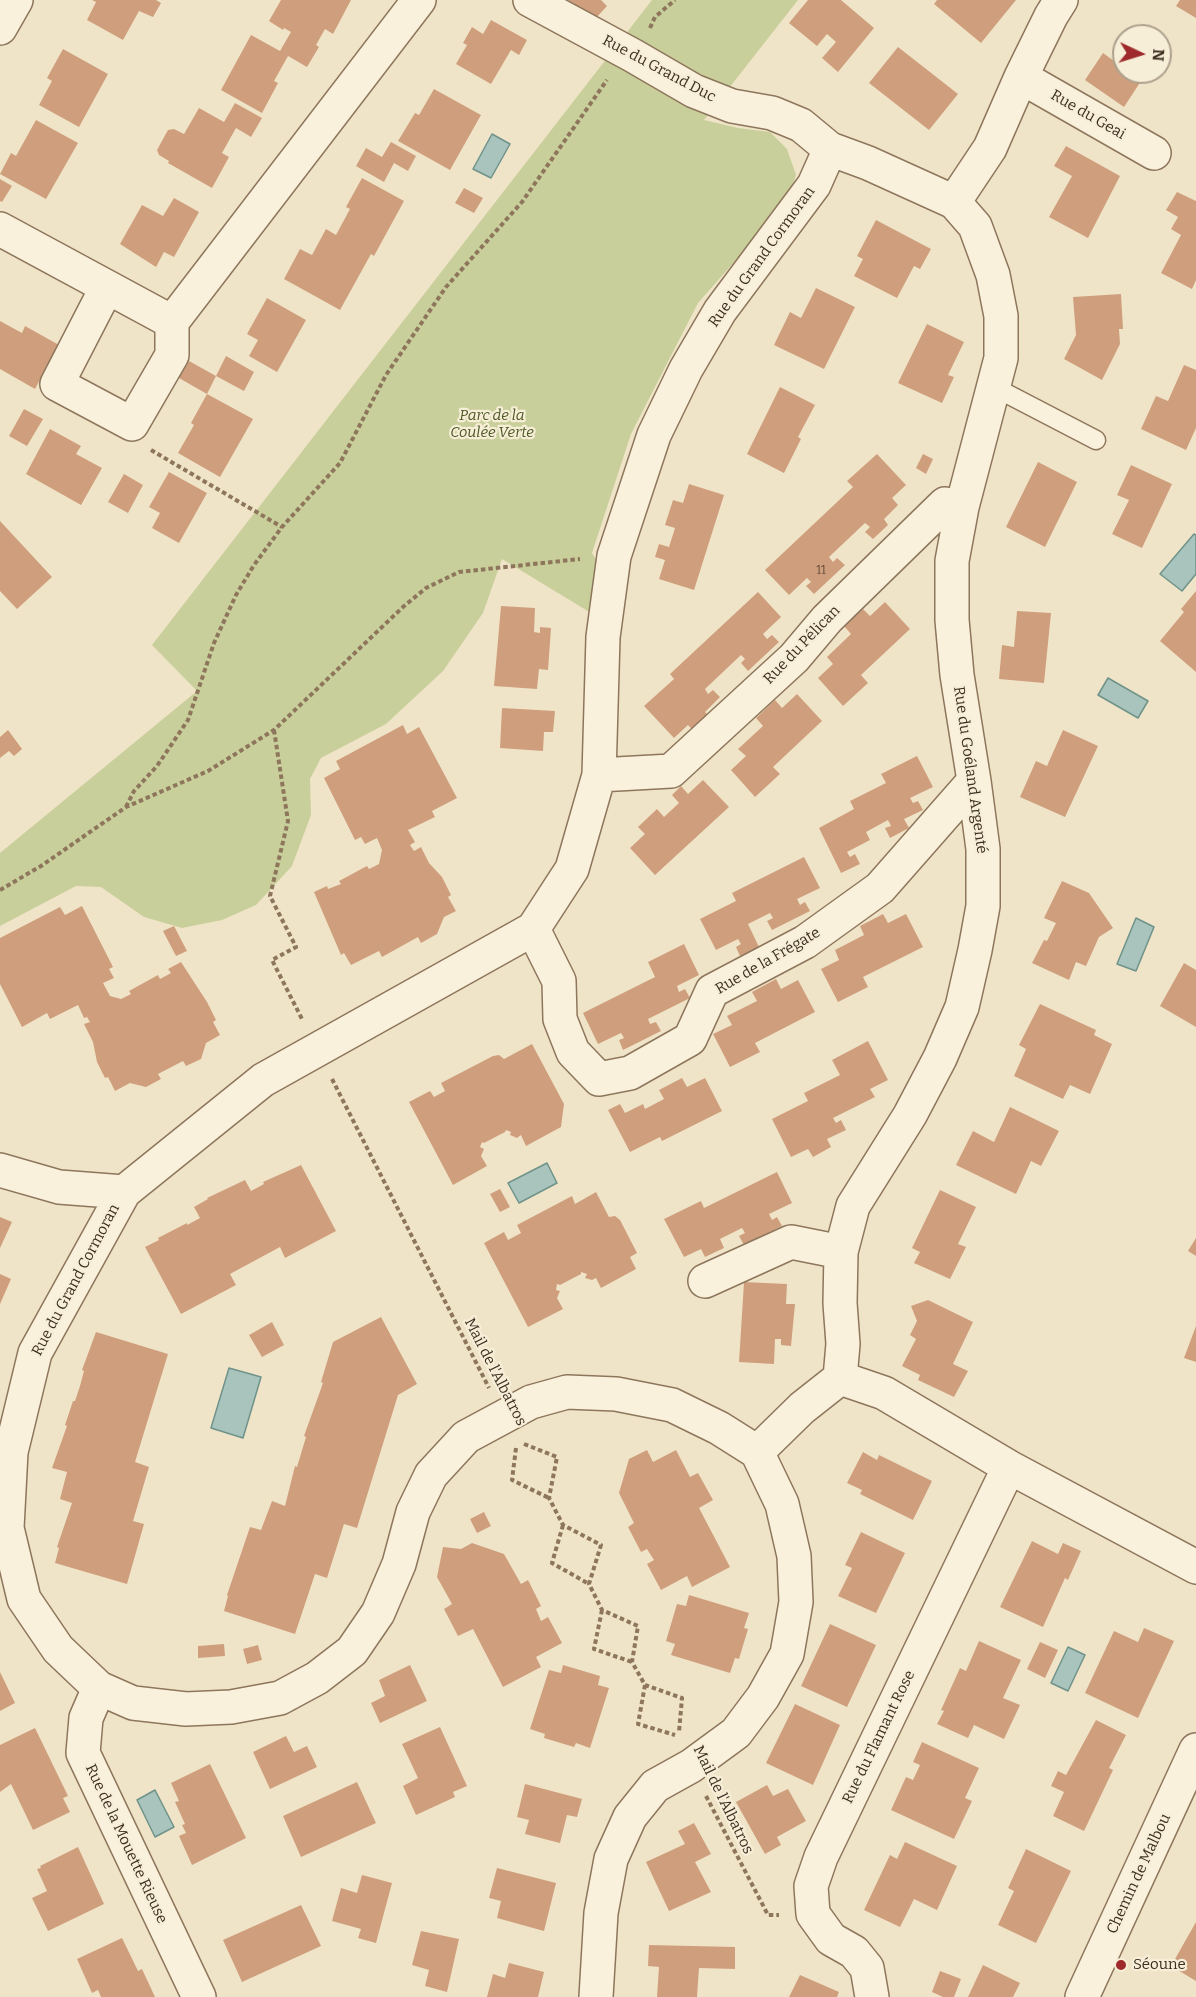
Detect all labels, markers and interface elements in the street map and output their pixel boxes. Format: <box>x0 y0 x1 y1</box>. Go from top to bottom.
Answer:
north arrow <box>1112 24 1172 84</box>
street label: Rue du Grand Duc <box>599 32 719 106</box>
text: N <box>1149 48 1168 62</box>
street label: Rue du Geai <box>1047 86 1129 144</box>
street label: Rue du Grand Cormoran <box>705 183 819 331</box>
park label: Parc de la Coulée Verte <box>450 407 534 442</box>
house number: 11 <box>816 564 826 578</box>
street label: Rue du Pélican <box>760 602 844 688</box>
street label: Rue du Goéland Argenté <box>949 685 991 855</box>
street label: Rue de la Frégate <box>712 924 824 998</box>
street label: Rue du Grand Cormoran <box>28 1201 124 1359</box>
street label: Mail de l'Albatros <box>460 1315 530 1429</box>
street label: Rue du Flamant Rose <box>839 1668 919 1806</box>
street label: Mail de l'Albatros <box>689 1743 757 1857</box>
street label: Rue de la Mouette Rieuse <box>81 1761 171 1927</box>
street label: Chemin de Malbou <box>1103 1811 1175 1937</box>
place label: Séoune <box>1133 1956 1186 1974</box>
marker: Séoune <box>1114 1958 1128 1972</box>

